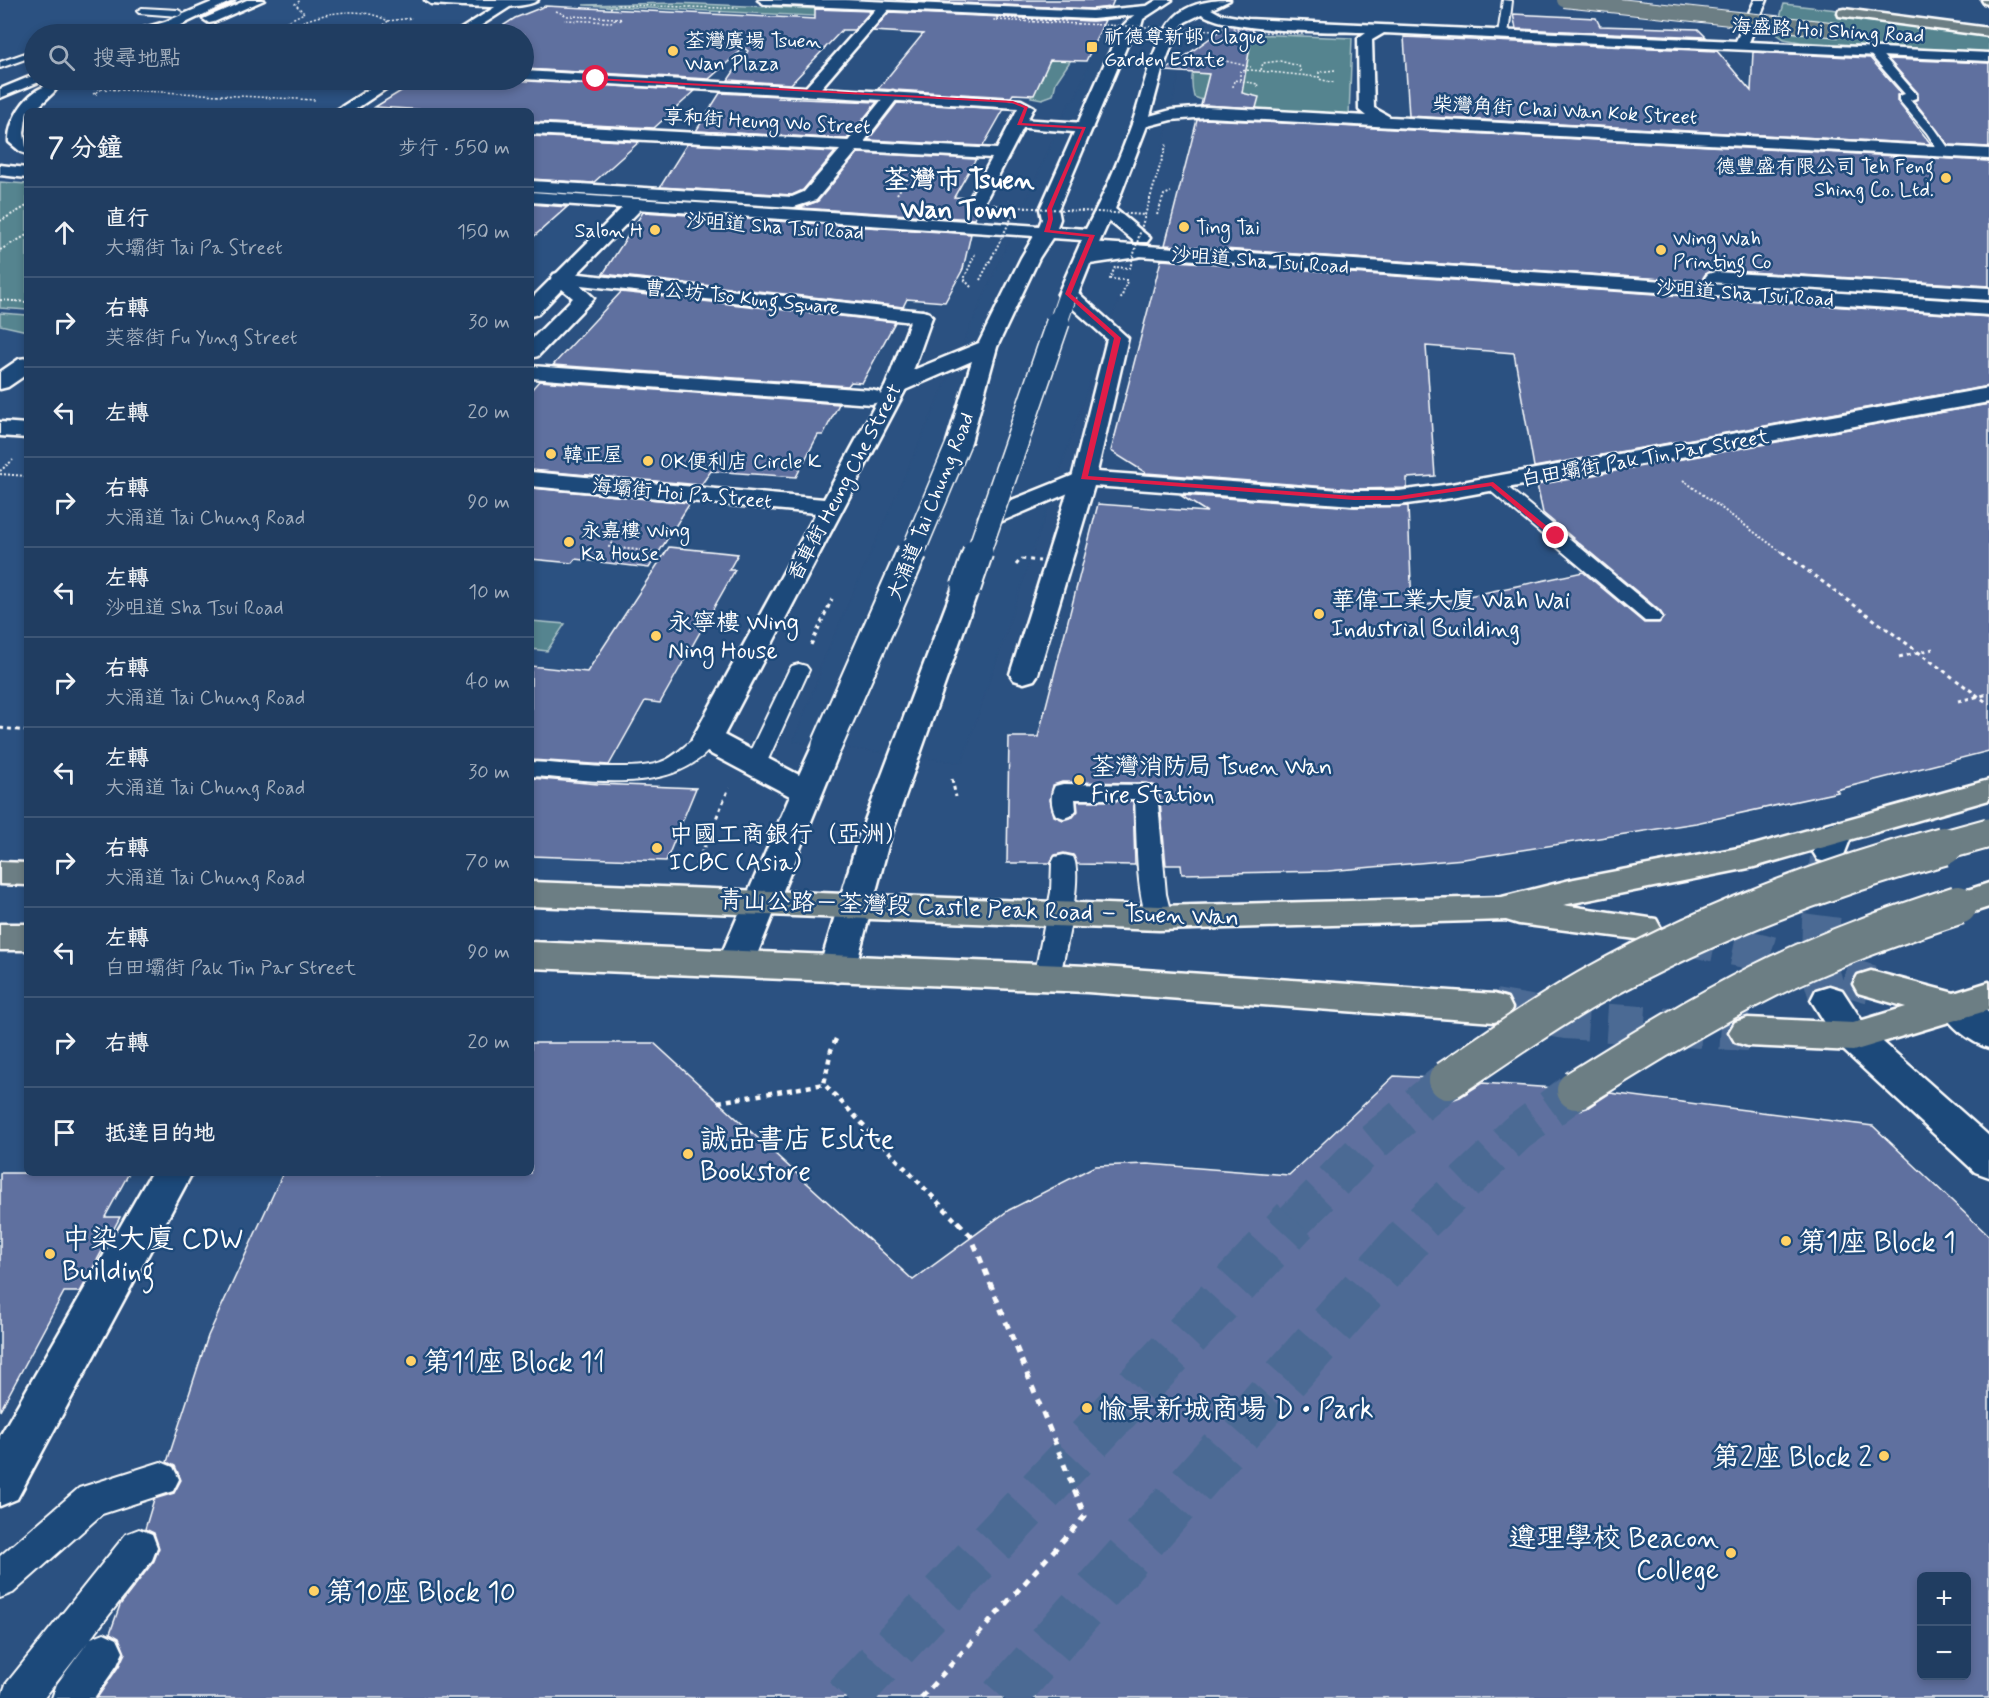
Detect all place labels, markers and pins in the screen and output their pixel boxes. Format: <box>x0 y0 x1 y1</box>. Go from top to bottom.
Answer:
place label: 祈德尊新邨 Clague Garden Estate <box>1104 24 1265 74</box>
place label: 荃灣廣場 Tsuen Wan Plaza <box>685 28 821 78</box>
marker: 祈德尊新邨 Clague Garden Estate <box>1085 40 1099 54</box>
marker: 荃灣廣場 Tsuen Wan Plaza <box>666 44 680 58</box>
place label: 德豐盛有限公司 Teh Feng Shing Co. Ltd. <box>1715 154 1934 204</box>
marker: 德豐盛有限公司 Teh Feng Shing Co. Ltd. <box>1939 171 1953 185</box>
place label: Ting Tai <box>1196 215 1260 243</box>
place label: Salon H <box>574 218 643 245</box>
marker: Ting Tai <box>1177 220 1191 234</box>
marker: Salon H <box>648 223 662 237</box>
place label: Wing Wah Printing Co <box>1673 226 1772 278</box>
marker: Wing Wah Printing Co <box>1654 243 1668 257</box>
place label: 韓正屋 <box>563 442 623 469</box>
marker: 韓正屋 <box>544 447 558 461</box>
place label: OK便利店 Circle K <box>660 449 822 476</box>
marker: OK便利店 Circle K <box>641 454 655 468</box>
place label: 永嘉樓 Wing Ka House <box>581 518 690 568</box>
marker: 永嘉樓 Wing Ka House <box>562 535 576 549</box>
place label: 華偉工業大廈 Wah Wai Industrial Building <box>1331 586 1570 645</box>
marker: 華偉工業大廈 Wah Wai Industrial Building <box>1312 607 1326 621</box>
place label: 永寧樓 Wing Ning House <box>668 608 799 669</box>
marker: 永寧樓 Wing Ning House <box>649 629 663 643</box>
place label: 荃灣消防局 Tsuen Wan Fire Station <box>1091 752 1332 811</box>
marker: 荃灣消防局 Tsuen Wan Fire Station <box>1072 773 1086 787</box>
place label: 中國工商銀行（亞洲） ICBC (Asia) <box>669 820 909 879</box>
marker: 中國工商銀行（亞洲） ICBC (Asia) <box>650 841 664 855</box>
place label: 誠品書店 Eslite Bookstore <box>700 1122 894 1191</box>
marker: 誠品書店 Eslite Bookstore <box>681 1147 695 1161</box>
place label: 中染大廈 CDW Building <box>62 1222 243 1294</box>
place label: 第1座 Block 1 <box>1798 1225 1956 1262</box>
marker: 第1座 Block 1 <box>1779 1234 1793 1248</box>
marker: 中染大廈 CDW Building <box>43 1247 57 1261</box>
place label: 第11座 Block 11 <box>423 1345 605 1382</box>
marker: 第11座 Block 11 <box>404 1354 418 1368</box>
place label: 愉景新城商場 D • Park <box>1099 1392 1374 1429</box>
marker: 愉景新城商場 D • Park <box>1080 1401 1094 1415</box>
place label: 第2座 Block 2 <box>1712 1440 1872 1477</box>
marker: 第2座 Block 2 <box>1877 1449 1891 1463</box>
place label: 遵理學校 Beacon College <box>1509 1521 1719 1590</box>
marker: 遵理學校 Beacon College <box>1724 1546 1738 1560</box>
place label: 第10座 Block 10 <box>326 1575 516 1612</box>
marker: 第10座 Block 10 <box>307 1584 321 1598</box>

